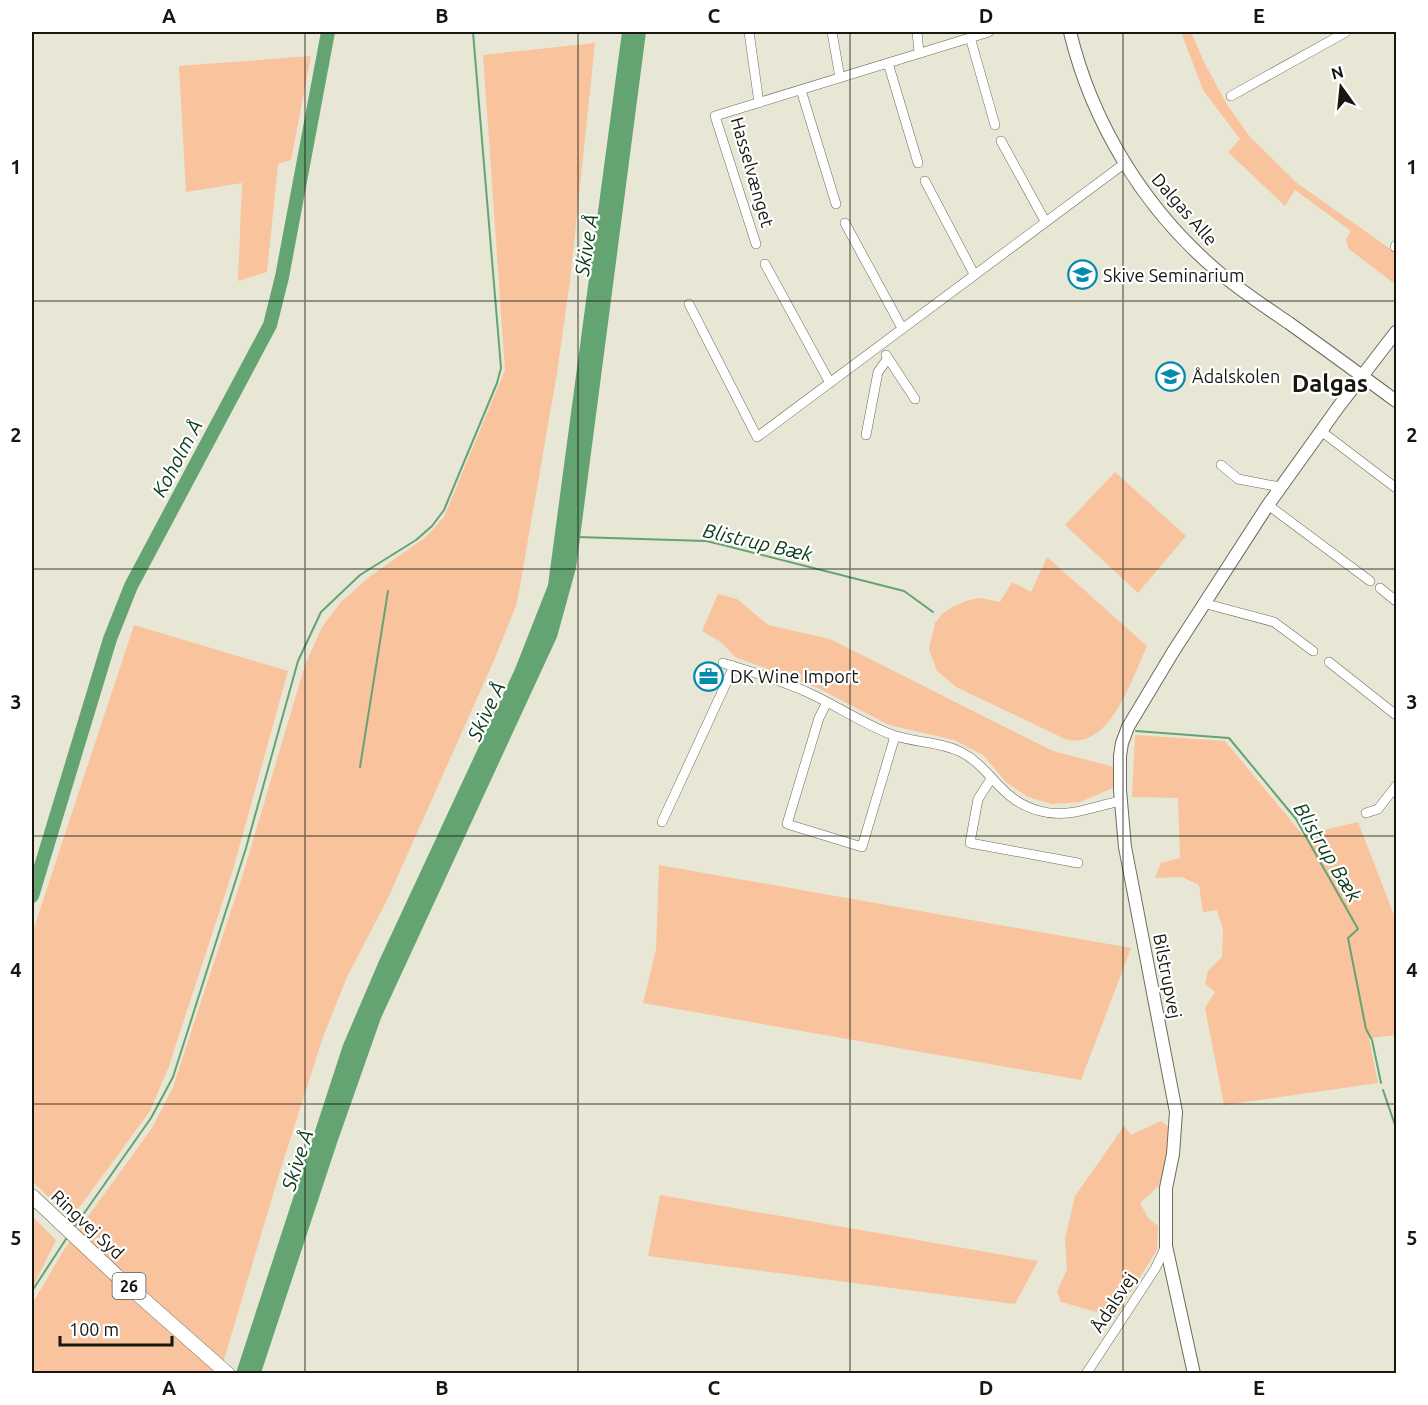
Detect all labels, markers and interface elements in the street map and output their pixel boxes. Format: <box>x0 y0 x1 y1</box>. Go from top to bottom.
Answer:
text: A <box>162 4 176 27</box>
text: B <box>435 4 449 27</box>
text: C <box>708 4 721 27</box>
text: D <box>979 4 993 27</box>
text: E <box>1253 4 1265 27</box>
north arrow <box>1311 57 1371 117</box>
text: N <box>1329 62 1345 83</box>
street label: Hasselvænget <box>728 115 778 229</box>
text: 1 <box>10 155 22 178</box>
text: 1 <box>1406 155 1418 178</box>
street label: Dalgas Alle <box>1148 169 1222 249</box>
water label: Skive Å <box>570 212 602 279</box>
school or university icon: Skive Seminarium <box>1066 259 1098 291</box>
place label: Skive Seminarium <box>1103 265 1244 285</box>
school or university icon: Ådalskolen <box>1155 360 1187 392</box>
place label: Ådalskolen <box>1192 366 1280 386</box>
district label: Dalgas <box>1292 370 1368 397</box>
water label: Koholm Å <box>147 415 207 501</box>
text: 2 <box>10 423 22 446</box>
text: 2 <box>1406 423 1418 446</box>
water label: Blistrup Bæk <box>701 518 816 566</box>
office icon: DK Wine Import <box>693 660 725 692</box>
place label: DK Wine Import <box>730 666 859 686</box>
water label: Skive Å <box>462 678 510 745</box>
text: 3 <box>10 690 22 713</box>
text: 3 <box>1406 690 1418 713</box>
water label: Blistrup Bæk <box>1289 798 1367 906</box>
street label: Bilstrupvej <box>1150 932 1186 1020</box>
text: 4 <box>10 958 22 981</box>
text: 4 <box>1406 958 1418 981</box>
water label: Skive Å <box>276 1127 318 1194</box>
street label: Ringvej Syd <box>48 1185 128 1263</box>
text: 5 <box>10 1226 22 1249</box>
text: 5 <box>1406 1226 1418 1249</box>
street label: Ådalsvej <box>1086 1268 1140 1336</box>
road number: 26 <box>112 1273 146 1299</box>
scale bar <box>60 1309 172 1347</box>
text: 100 m <box>69 1319 119 1339</box>
text: A <box>162 1376 176 1399</box>
text: B <box>435 1376 449 1399</box>
text: C <box>708 1376 721 1399</box>
text: D <box>979 1376 993 1399</box>
text: E <box>1253 1376 1265 1399</box>

